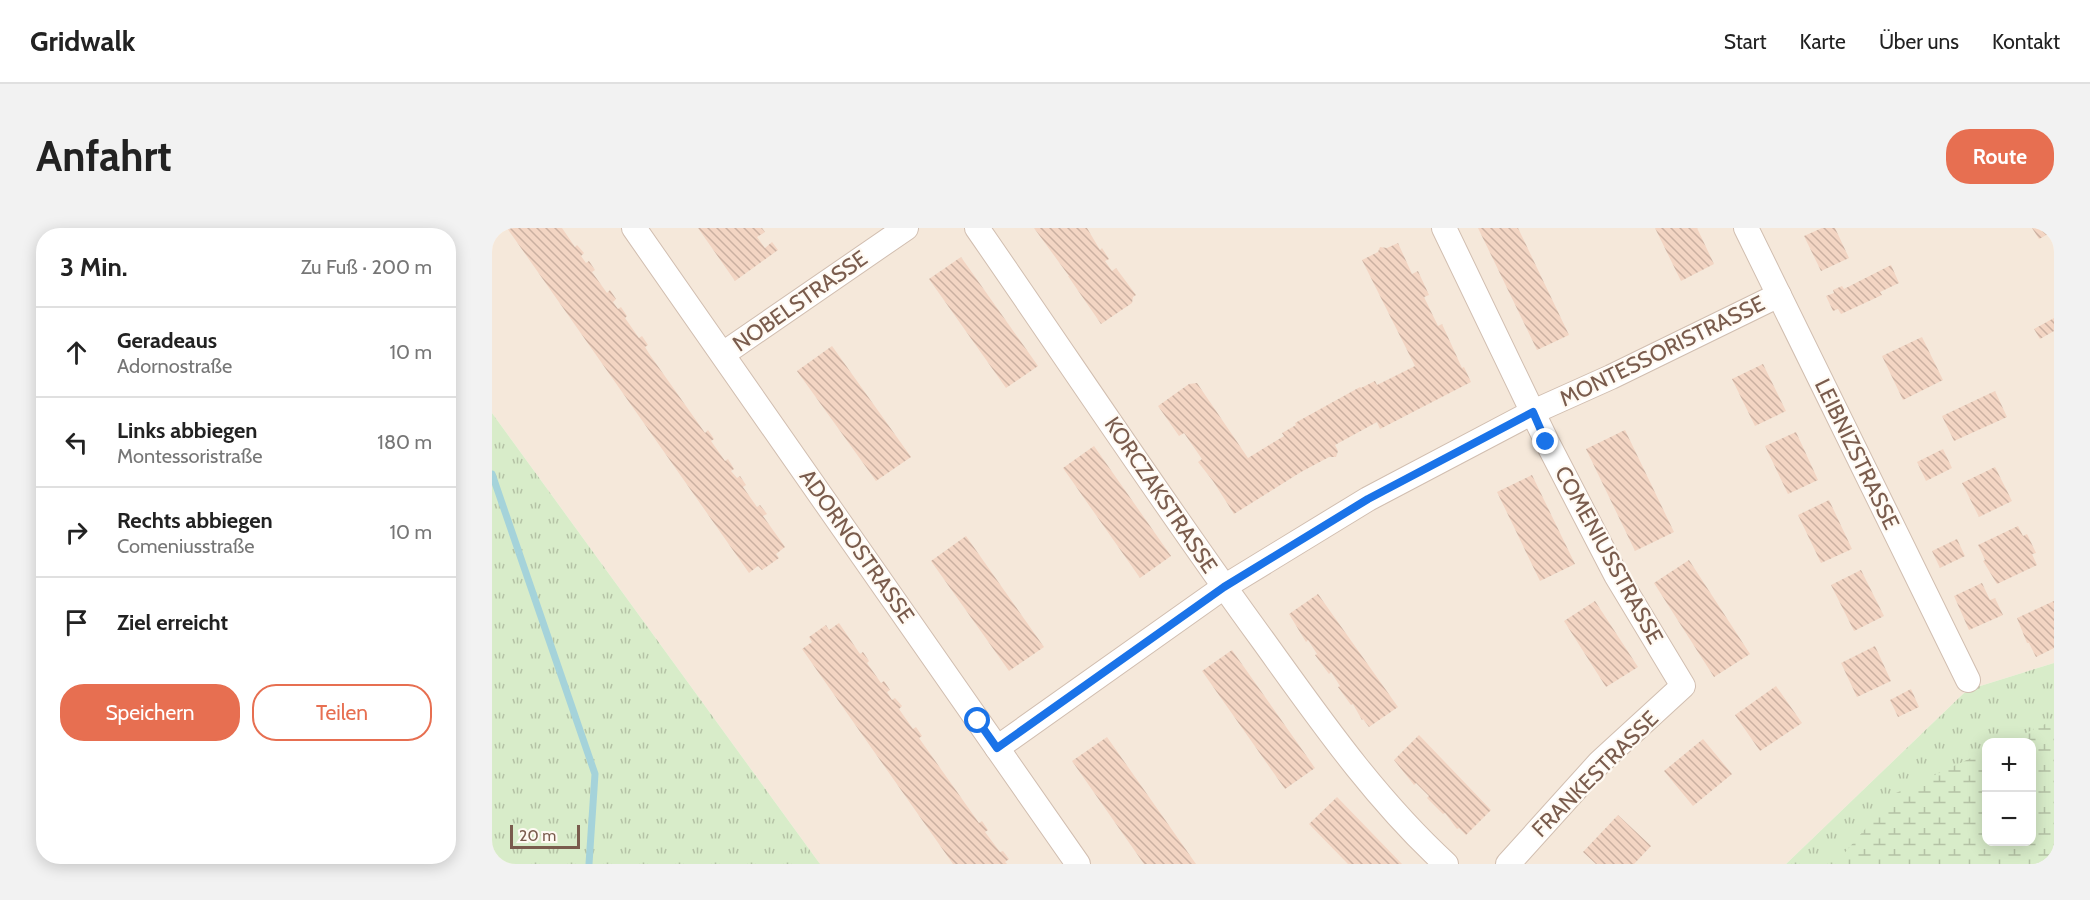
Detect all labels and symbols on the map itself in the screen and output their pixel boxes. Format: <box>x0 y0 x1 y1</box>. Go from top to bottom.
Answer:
street label: NOBELSTRASSE <box>728 245 872 357</box>
street label: MONTESSORISTRASSE <box>1555 290 1769 412</box>
street label: LEIBNIZSTRASSE <box>1809 374 1905 534</box>
street label: KORCZAKSTRASSE <box>1099 412 1223 578</box>
route end <box>1532 428 1558 454</box>
street label: COMENIUSSTRASSE <box>1549 461 1669 649</box>
street label: ADORNOSTRASSE <box>794 464 920 628</box>
street label: FRANKESTRASSE <box>1526 705 1664 843</box>
route start <box>964 707 990 733</box>
scale bar <box>510 822 580 850</box>

